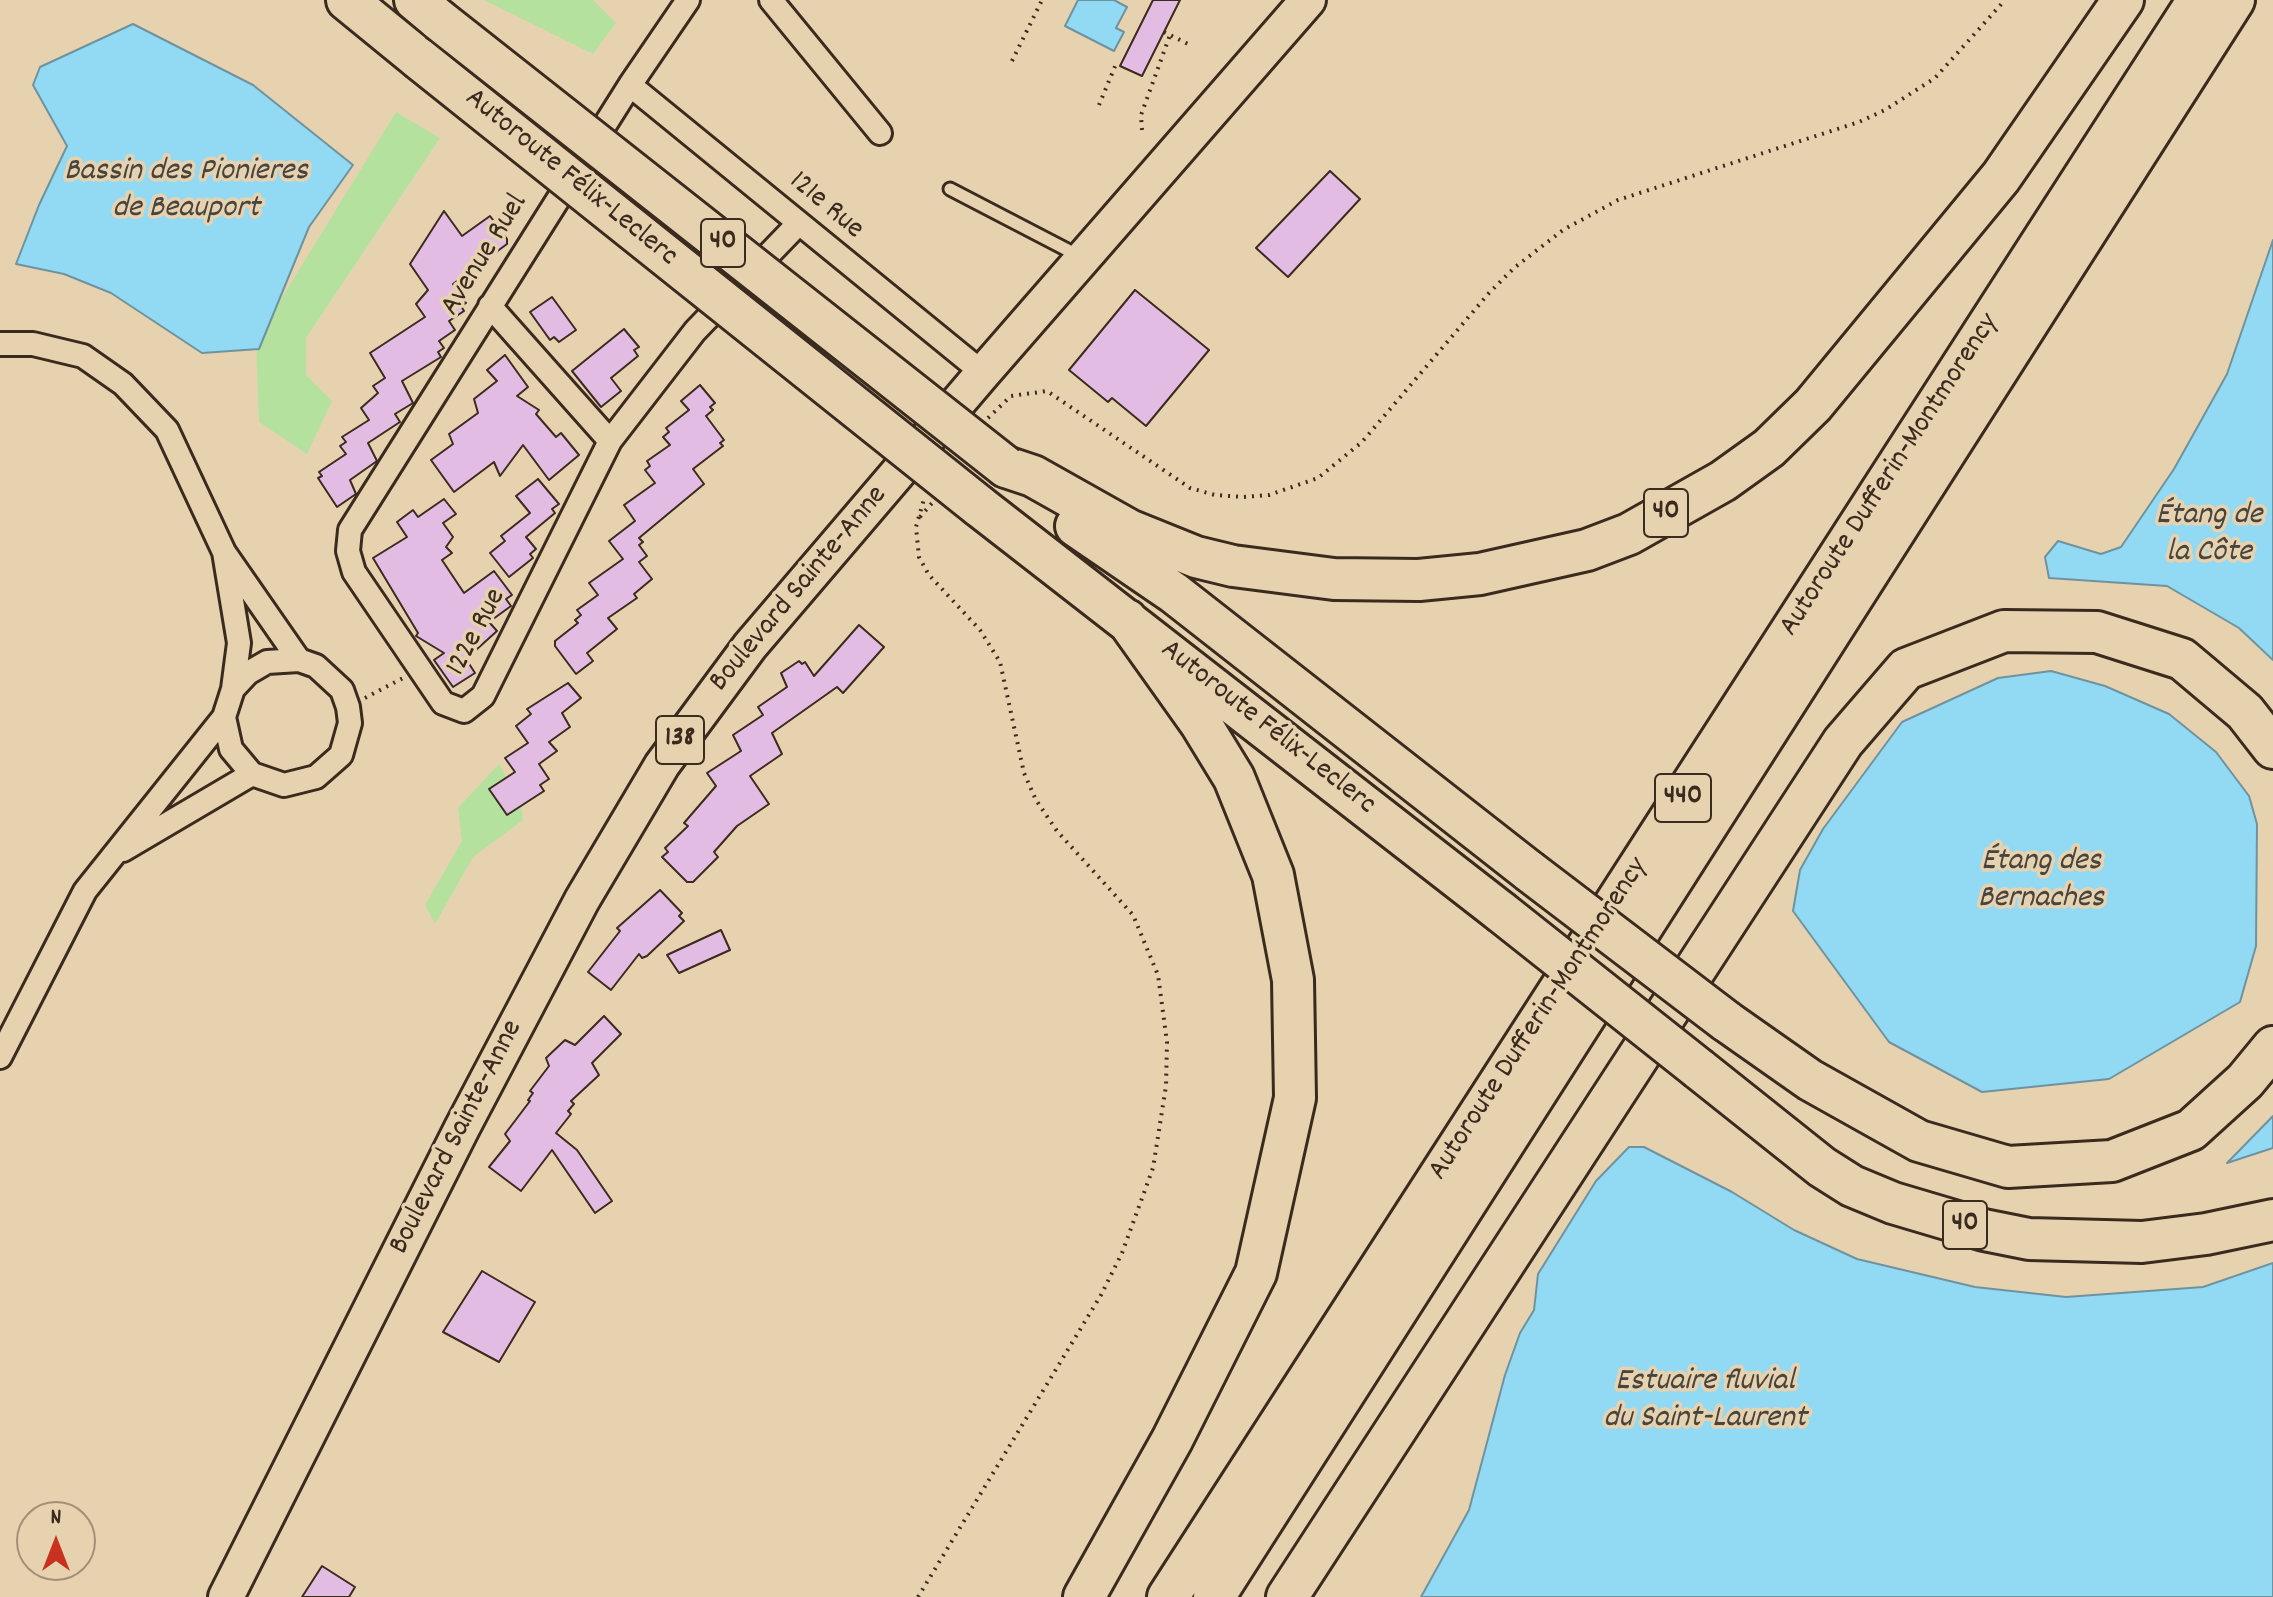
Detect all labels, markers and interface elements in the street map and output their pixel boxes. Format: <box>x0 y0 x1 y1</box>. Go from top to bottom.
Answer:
street label: Autoroute Félix-Leclerc <box>456 82 684 276</box>
water label: Bassin des Pionieres de Beauport <box>64 155 308 230</box>
street label: 121e Rue <box>780 165 870 249</box>
street label: Avenue Ruel <box>434 188 538 324</box>
road number: 40 <box>701 219 745 267</box>
street label: Autoroute Dufferin-Montmorency <box>1773 308 2009 644</box>
street label: Boulevard Sainte-Anne <box>703 480 897 700</box>
road number: 40 <box>1644 489 1688 537</box>
water label: Étang de la Côte <box>2156 499 2262 574</box>
street label: 122e Rue <box>440 583 516 683</box>
street label: Autoroute Félix-Leclerc <box>1152 634 1382 824</box>
road number: 138 <box>656 716 704 764</box>
road number: 440 <box>1655 774 1711 822</box>
water label: Étang des Bernaches <box>1978 845 2104 920</box>
street label: Autoroute Dufferin-Montmorency <box>1422 852 1658 1188</box>
street label: Boulevard Sainte-Anne <box>383 1015 533 1261</box>
road number: 40 <box>1943 1201 1987 1249</box>
water label: Estuaire fluvial du Saint-Laurent <box>1603 1365 1807 1440</box>
north arrow <box>16 1501 96 1581</box>
text: N <box>51 1503 61 1534</box>

